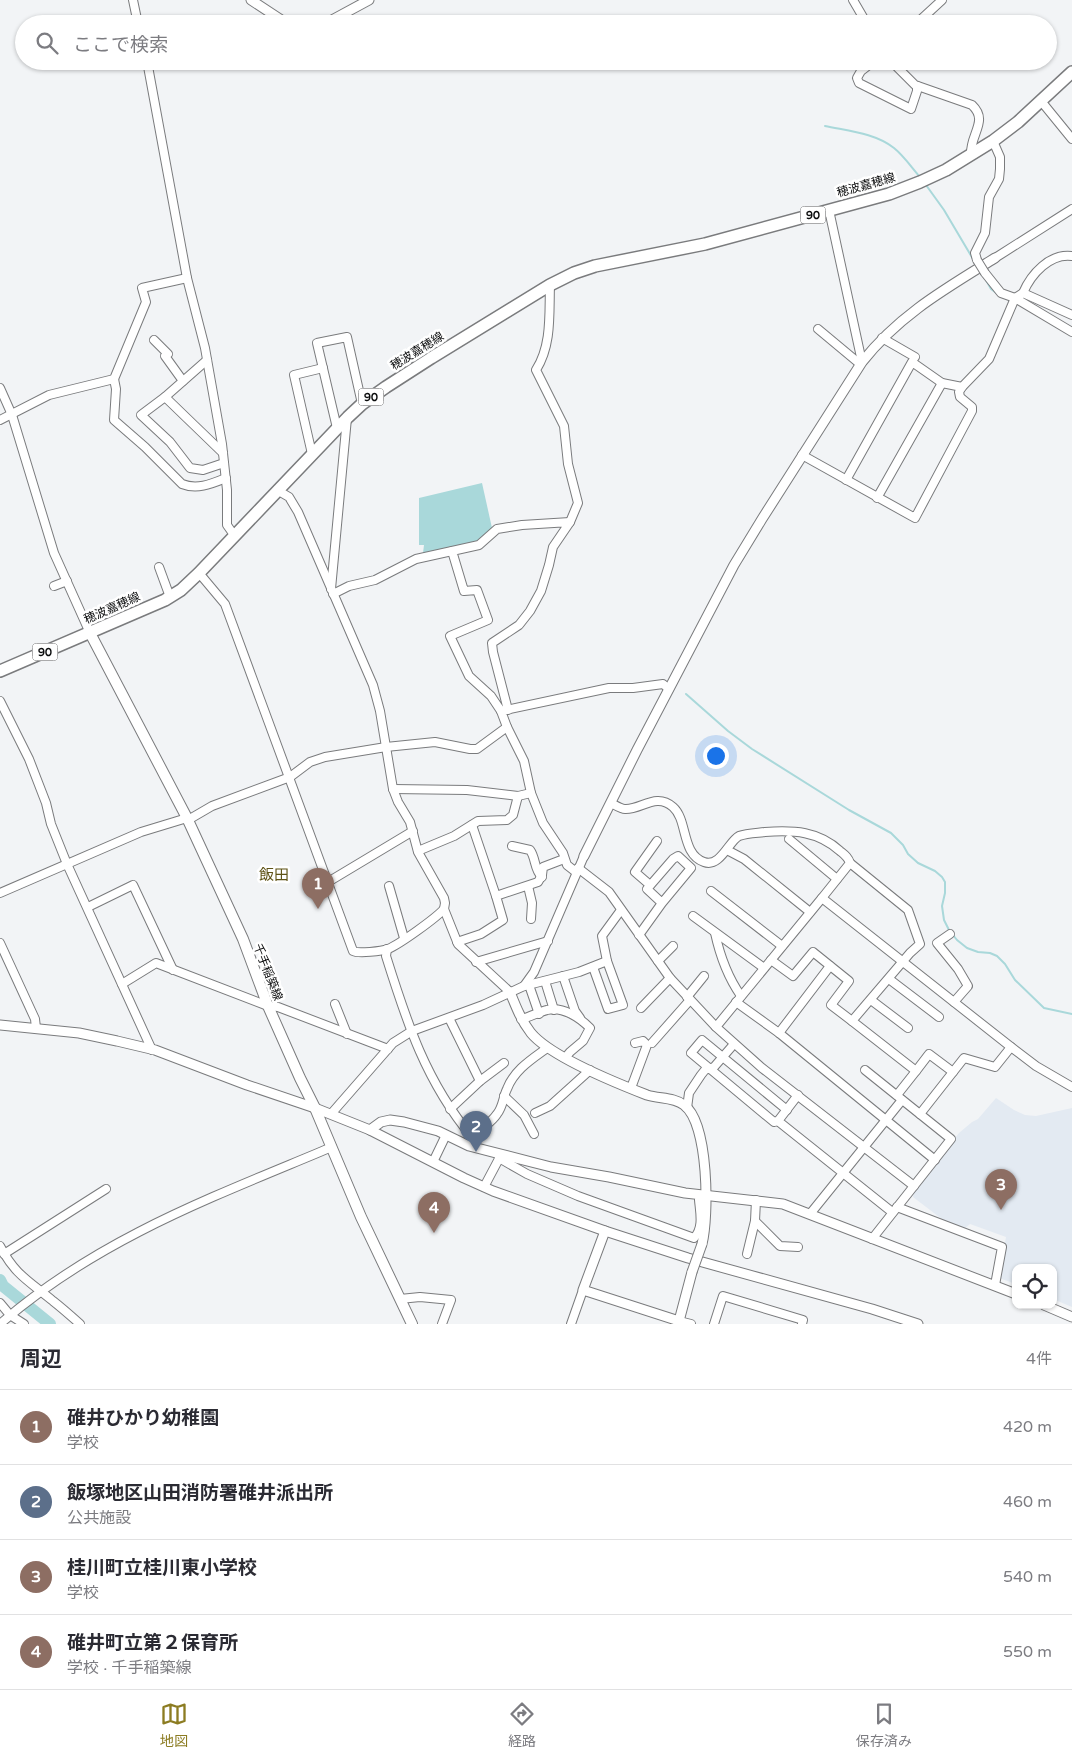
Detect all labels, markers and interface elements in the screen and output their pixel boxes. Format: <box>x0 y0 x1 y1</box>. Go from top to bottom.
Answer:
search box <box>15 15 1057 70</box>
icon: search <box>33 29 61 57</box>
text: ここで検索 <box>73 34 168 56</box>
street label: 穂波嘉穂線 <box>835 170 897 200</box>
road number: 90 <box>800 206 826 224</box>
street label: 穂波嘉穂線 <box>388 329 446 373</box>
road number: 90 <box>358 388 384 406</box>
street label: 穂波嘉穂線 <box>82 589 142 627</box>
road number: 90 <box>32 644 58 660</box>
your location <box>703 743 729 769</box>
district label: 飯田 <box>259 866 289 884</box>
pin: 1 <box>302 868 334 909</box>
street label: 千手稲築線 <box>251 941 285 1003</box>
pin: 2 <box>460 1111 492 1152</box>
pin: 3 <box>985 1169 1017 1210</box>
pin: 4 <box>418 1192 450 1233</box>
map controls <box>1012 1264 1057 1309</box>
button: locate <box>1012 1264 1057 1309</box>
text: 周辺 <box>20 1347 62 1372</box>
text: 4件 <box>1026 1349 1052 1369</box>
text: 碓井ひかり幼稚園 <box>67 1407 219 1429</box>
text: 1 <box>31 1417 41 1437</box>
text: 420 m <box>1003 1417 1052 1437</box>
text: 学校 <box>67 1433 99 1453</box>
text: 飯塚地区山田消防署碓井派出所 <box>67 1482 333 1504</box>
text: 2 <box>31 1492 41 1512</box>
text: 460 m <box>1003 1492 1052 1512</box>
text: 公共施設 <box>67 1508 131 1528</box>
text: 桂川町立桂川東小学校 <box>67 1557 257 1579</box>
text: 3 <box>31 1567 41 1587</box>
text: 540 m <box>1003 1567 1052 1587</box>
text: 学校 <box>67 1583 99 1603</box>
text: 碓井町立第２保育所 <box>67 1632 238 1654</box>
text: 4 <box>31 1642 41 1662</box>
text: 550 m <box>1003 1642 1052 1662</box>
text: 学校 · 千手稲築線 <box>67 1658 191 1678</box>
tab: 地図 <box>160 1700 188 1750</box>
tab: 経路 <box>508 1700 536 1750</box>
tab: 保存済み <box>856 1700 912 1750</box>

